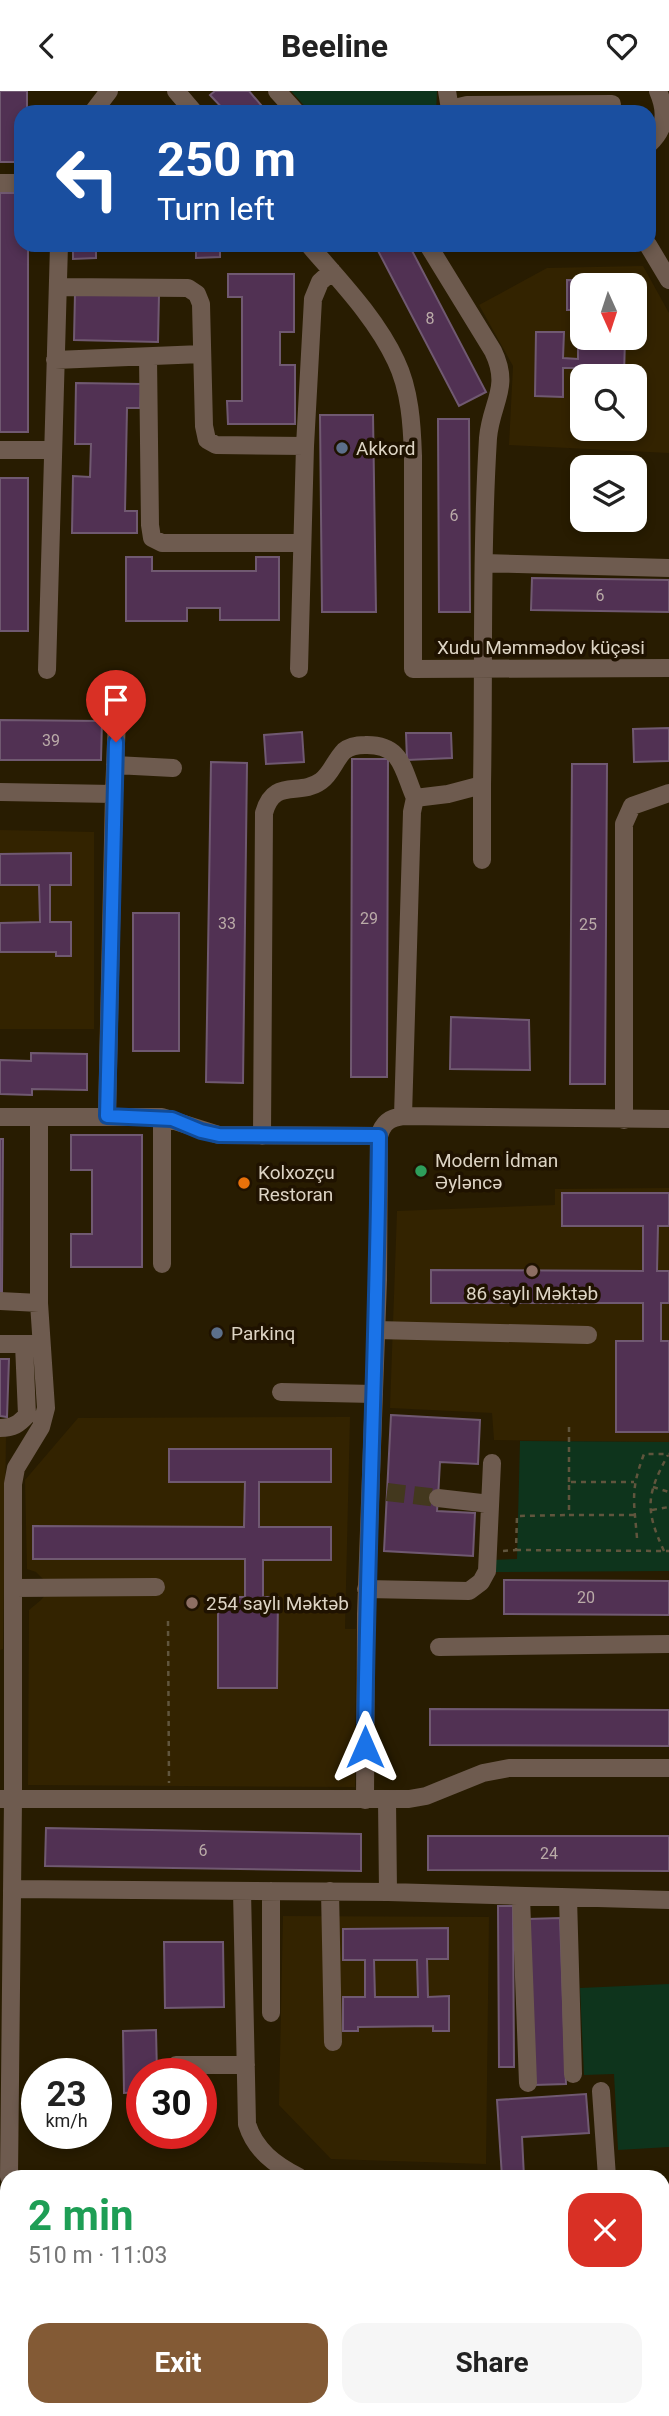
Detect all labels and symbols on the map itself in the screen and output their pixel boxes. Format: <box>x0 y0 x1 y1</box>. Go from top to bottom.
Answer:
north arrow <box>570 273 648 350</box>
house number: 8 <box>426 309 435 328</box>
place label: Akkord <box>356 437 415 460</box>
marker: Akkord <box>334 440 350 456</box>
house number: 6 <box>450 506 459 525</box>
house number: 6 <box>596 586 605 605</box>
street label: Xudu Məmmədov küçəsi <box>437 636 645 659</box>
pin <box>86 670 146 742</box>
house number: 39 <box>42 731 60 750</box>
house number: 29 <box>360 909 378 928</box>
house number: 33 <box>218 914 236 933</box>
house number: 25 <box>579 915 597 934</box>
place label: Modern İdman Əyləncə <box>435 1149 558 1194</box>
place label: Kolxozçu Restoran <box>258 1161 335 1206</box>
marker: Modern İdman Əyləncə <box>413 1163 429 1179</box>
marker: Kolxozçu Restoran <box>236 1175 252 1191</box>
marker: 86 saylı Məktəb <box>524 1263 540 1279</box>
place label: 86 saylı Məktəb <box>466 1282 598 1305</box>
place label: Parkinq <box>231 1322 295 1345</box>
marker: Parkinq <box>209 1325 225 1341</box>
house number: 20 <box>577 1588 595 1607</box>
place label: 254 saylı Məktəb <box>206 1592 349 1615</box>
marker: 254 saylı Məktəb <box>184 1595 200 1611</box>
position arrow <box>328 1710 402 1784</box>
house number: 6 <box>199 1841 208 1860</box>
house number: 24 <box>540 1844 558 1863</box>
speed limit sign: 30 <box>126 2058 217 2149</box>

